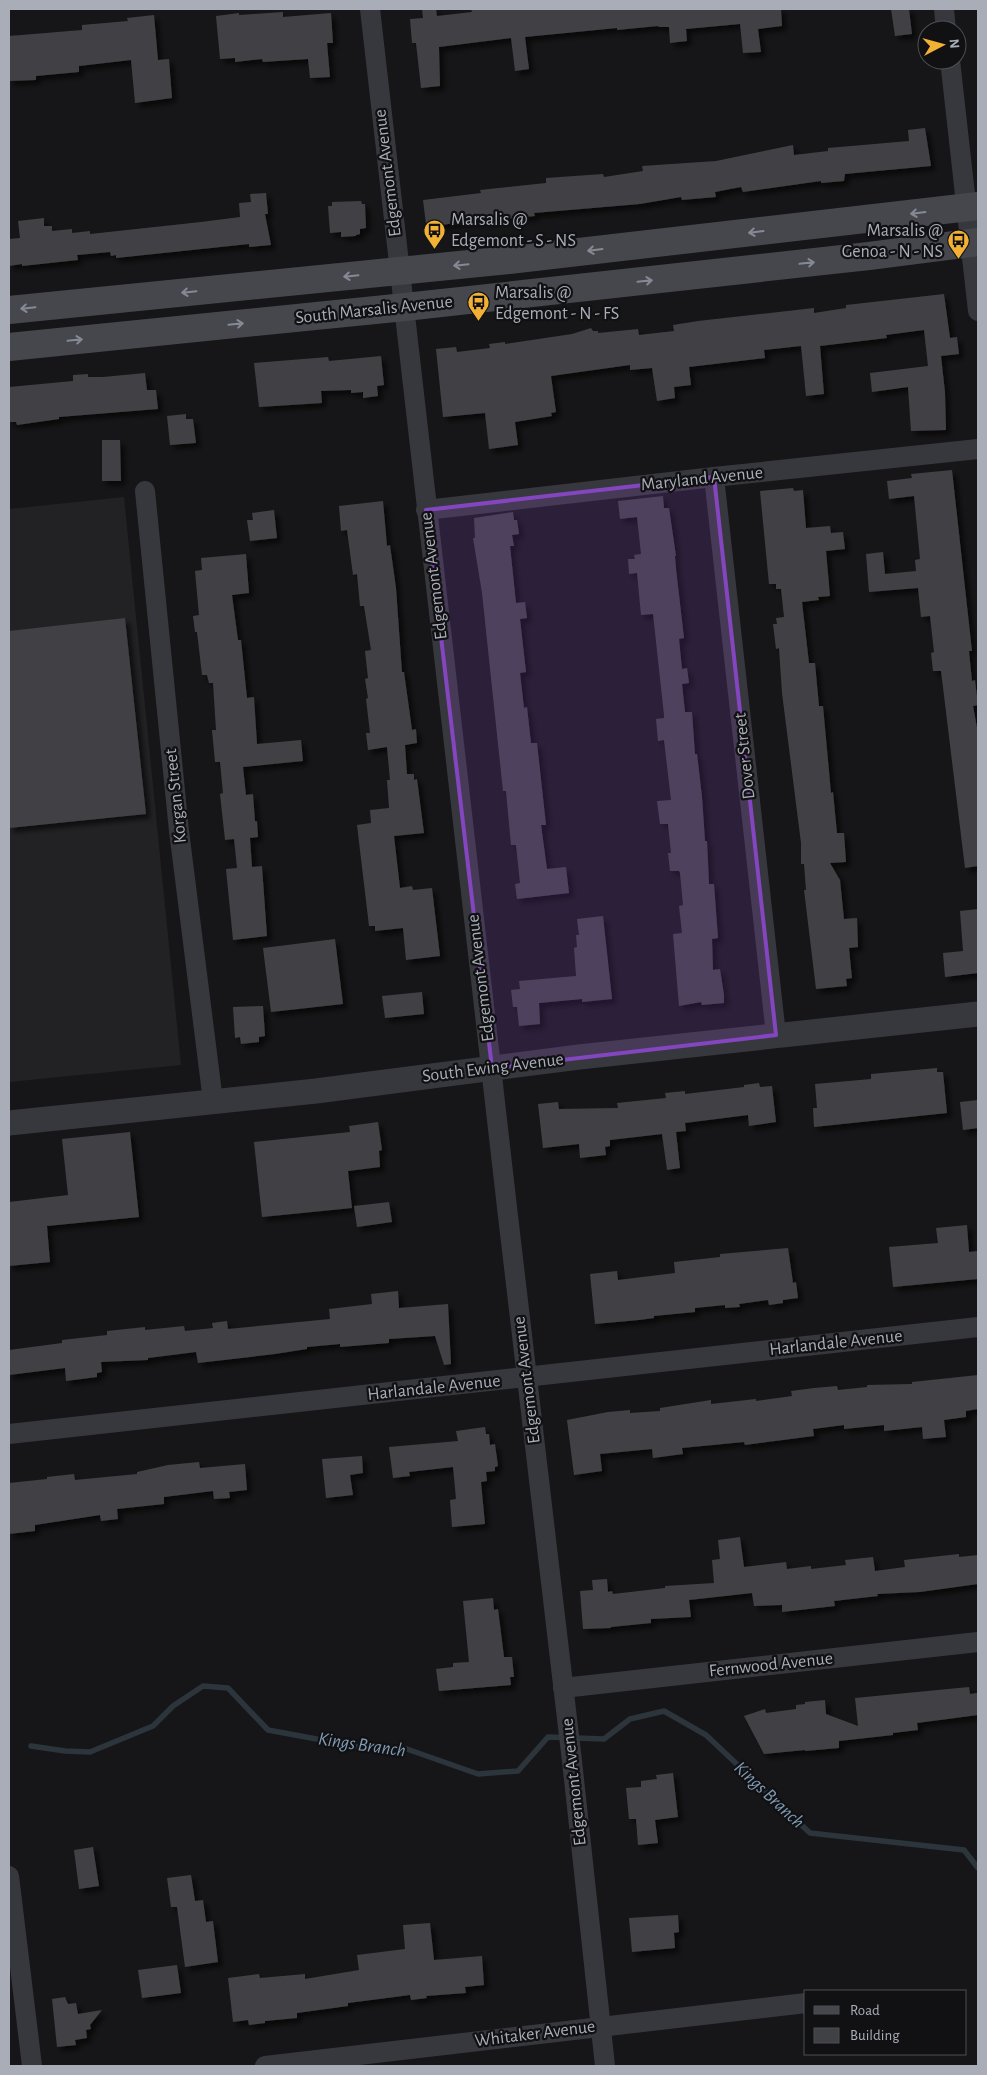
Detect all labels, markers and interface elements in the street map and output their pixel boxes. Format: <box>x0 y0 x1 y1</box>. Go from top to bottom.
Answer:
north arrow <box>917 20 967 70</box>
text: N <box>946 38 961 49</box>
street label: Edgemont Avenue <box>371 108 405 238</box>
one-way arrow <box>910 208 926 218</box>
place label: Marsalis @ Edgemont - S - NS <box>451 211 576 250</box>
bus stop icon: Marsalis @ Edgemont - S - NS <box>423 218 447 249</box>
place label: Marsalis @ Genoa - N - NS <box>842 222 943 261</box>
one-way arrow <box>749 227 765 237</box>
bus stop icon: Marsalis @ Genoa - N - NS <box>947 229 971 260</box>
one-way arrow <box>587 245 603 255</box>
one-way arrow <box>798 258 814 268</box>
one-way arrow <box>453 260 469 270</box>
one-way arrow <box>343 271 359 281</box>
one-way arrow <box>637 276 653 286</box>
place label: Marsalis @ Edgemont - N - FS <box>495 284 619 323</box>
one-way arrow <box>182 287 198 297</box>
bus stop icon: Marsalis @ Edgemont - N - FS <box>467 291 491 322</box>
street label: South Marsalis Avenue <box>294 293 454 327</box>
one-way arrow <box>20 303 36 313</box>
one-way arrow <box>228 319 244 329</box>
one-way arrow <box>66 336 82 345</box>
street label: Maryland Avenue <box>640 464 764 494</box>
street label: Edgemont Avenue <box>417 511 451 641</box>
street label: Dover Street <box>731 712 758 800</box>
street label: Korgan Street <box>162 747 190 844</box>
street label: Edgemont Avenue <box>464 913 498 1043</box>
street label: South Ewing Avenue <box>421 1050 565 1086</box>
street label: Edgemont Avenue <box>510 1315 544 1445</box>
street label: Harlandale Avenue <box>769 1327 903 1359</box>
street label: Harlandale Avenue <box>367 1372 501 1404</box>
street label: Fernwood Avenue <box>708 1650 834 1680</box>
street label: Edgemont Avenue <box>558 1717 590 1847</box>
water label: Kings Branch <box>317 1729 407 1761</box>
water label: Kings Branch <box>730 1758 808 1832</box>
legend <box>804 1990 967 2055</box>
text: Road <box>850 2003 880 2018</box>
street label: Whitaker Avenue <box>474 2018 596 2050</box>
text: Building <box>850 2028 900 2043</box>

